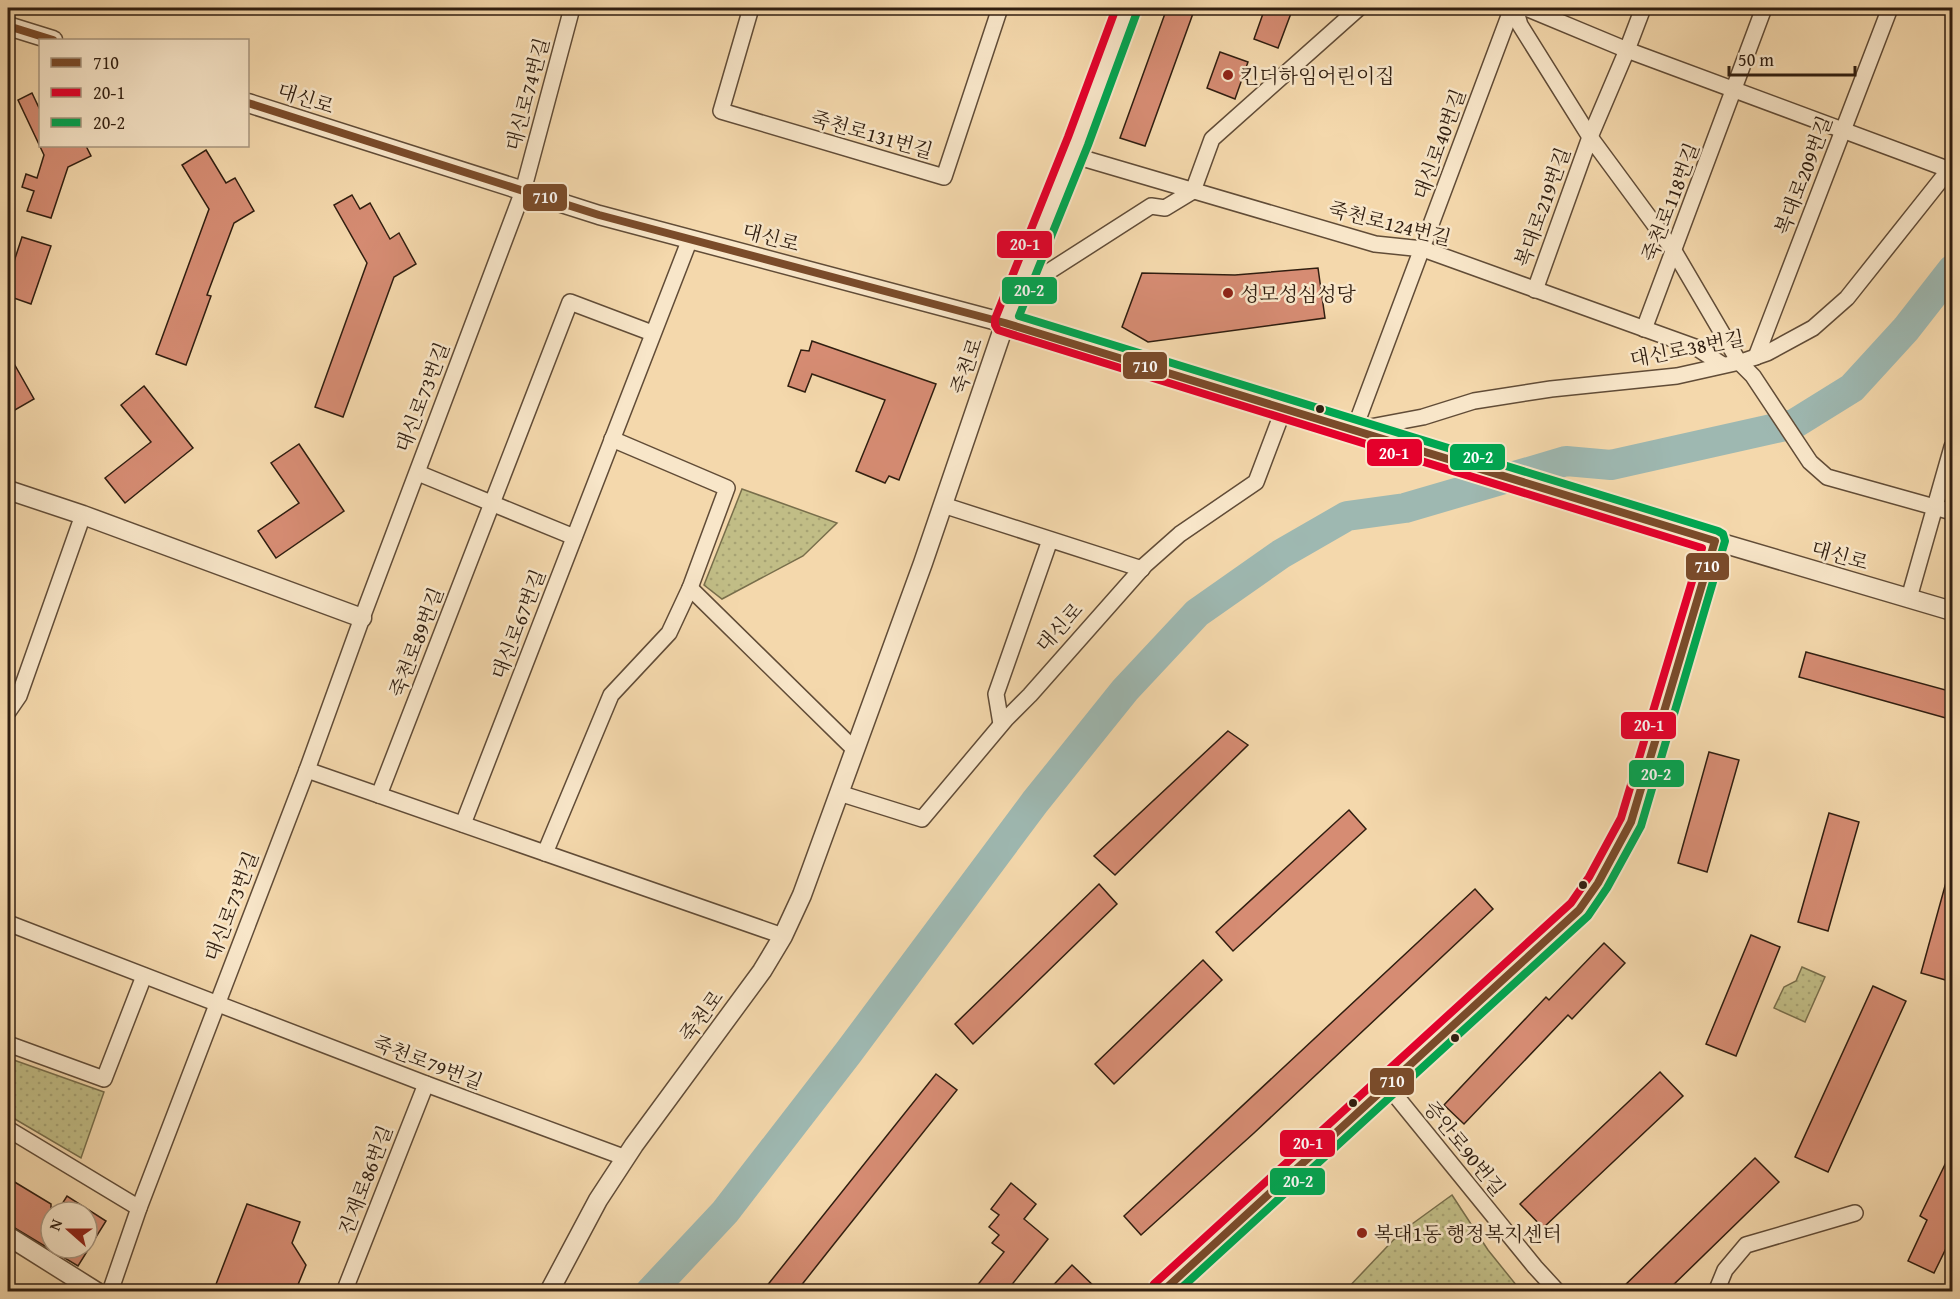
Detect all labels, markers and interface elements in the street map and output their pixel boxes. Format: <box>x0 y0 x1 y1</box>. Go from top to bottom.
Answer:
street label: 대신로74번길 <box>498 34 556 154</box>
legend <box>39 39 249 147</box>
scale bar <box>1729 39 1855 77</box>
text: 50 m <box>1738 46 1774 73</box>
text: 710 <box>93 49 119 76</box>
place label: 킨더하임어린이집 <box>1240 61 1395 90</box>
marker: 킨더하임어린이집 <box>1221 68 1235 82</box>
street label: 대신로 <box>274 75 338 121</box>
text: 20-1 <box>93 79 125 106</box>
street label: 대신로40번길 <box>1406 85 1472 203</box>
street label: 죽천로131번길 <box>808 103 936 165</box>
text: 20-2 <box>93 109 125 136</box>
street label: 복대로209번길 <box>1767 111 1839 239</box>
street label: 죽천로118번길 <box>1634 138 1706 266</box>
street label: 복대로219번길 <box>1507 143 1577 271</box>
line badge: 710 <box>522 183 568 212</box>
text: 710 <box>533 185 557 209</box>
street label: 죽천로124번길 <box>1326 194 1454 252</box>
street label: 대신로 <box>739 215 803 259</box>
line badge: 20-1 <box>996 230 1053 259</box>
text: 20-1 <box>1010 232 1040 256</box>
line badge: 20-2 <box>1001 276 1058 305</box>
text: 20-2 <box>1014 278 1044 302</box>
place label: 성모성심성당 <box>1240 279 1357 308</box>
marker: 성모성심성당 <box>1221 286 1235 300</box>
street label: 대신로38번길 <box>1627 323 1747 373</box>
street label: 죽천로 <box>943 334 989 398</box>
street label: 대신로73번길 <box>388 338 456 456</box>
line badge: 710 <box>1122 351 1168 380</box>
text: 710 <box>1133 354 1157 378</box>
unlabelled marker <box>1314 403 1326 415</box>
line badge: 20-1 <box>1366 438 1423 467</box>
text: 20-1 <box>1379 441 1409 465</box>
line badge: 20-2 <box>1449 443 1506 471</box>
text: 20-2 <box>1463 445 1493 469</box>
street label: 대신로 <box>1808 533 1872 577</box>
line badge: 710 <box>1685 552 1730 581</box>
text: 710 <box>1695 554 1719 578</box>
street label: 대신로67번길 <box>484 565 552 683</box>
street label: 죽천로89번길 <box>382 583 450 701</box>
street label: 대신로 <box>1029 596 1089 658</box>
line badge: 20-1 <box>1620 711 1677 740</box>
text: 20-1 <box>1634 713 1664 737</box>
line badge: 20-2 <box>1628 759 1685 788</box>
text: 20-2 <box>1641 762 1671 786</box>
street label: 대신로73번길 <box>197 847 265 965</box>
unlabelled marker <box>1577 879 1589 891</box>
street label: 죽천로 <box>672 984 730 1048</box>
street label: 죽천로79번길 <box>369 1028 487 1096</box>
unlabelled marker <box>1449 1032 1461 1044</box>
line badge: 710 <box>1369 1067 1415 1096</box>
text: 710 <box>1380 1069 1404 1093</box>
street label: 증안로90번길 <box>1417 1094 1513 1202</box>
unlabelled marker <box>1347 1097 1359 1109</box>
street label: 진재로86번길 <box>331 1121 399 1239</box>
line badge: 20-1 <box>1279 1129 1336 1158</box>
text: 20-1 <box>1293 1131 1323 1155</box>
line badge: 20-2 <box>1269 1167 1326 1196</box>
text: 20-2 <box>1283 1169 1313 1193</box>
north arrow <box>39 1200 99 1260</box>
text: N <box>42 1215 68 1234</box>
place label: 복대1동 행정복지센터 <box>1374 1219 1562 1248</box>
marker: 복대1동 행정복지센터 <box>1355 1226 1369 1240</box>

